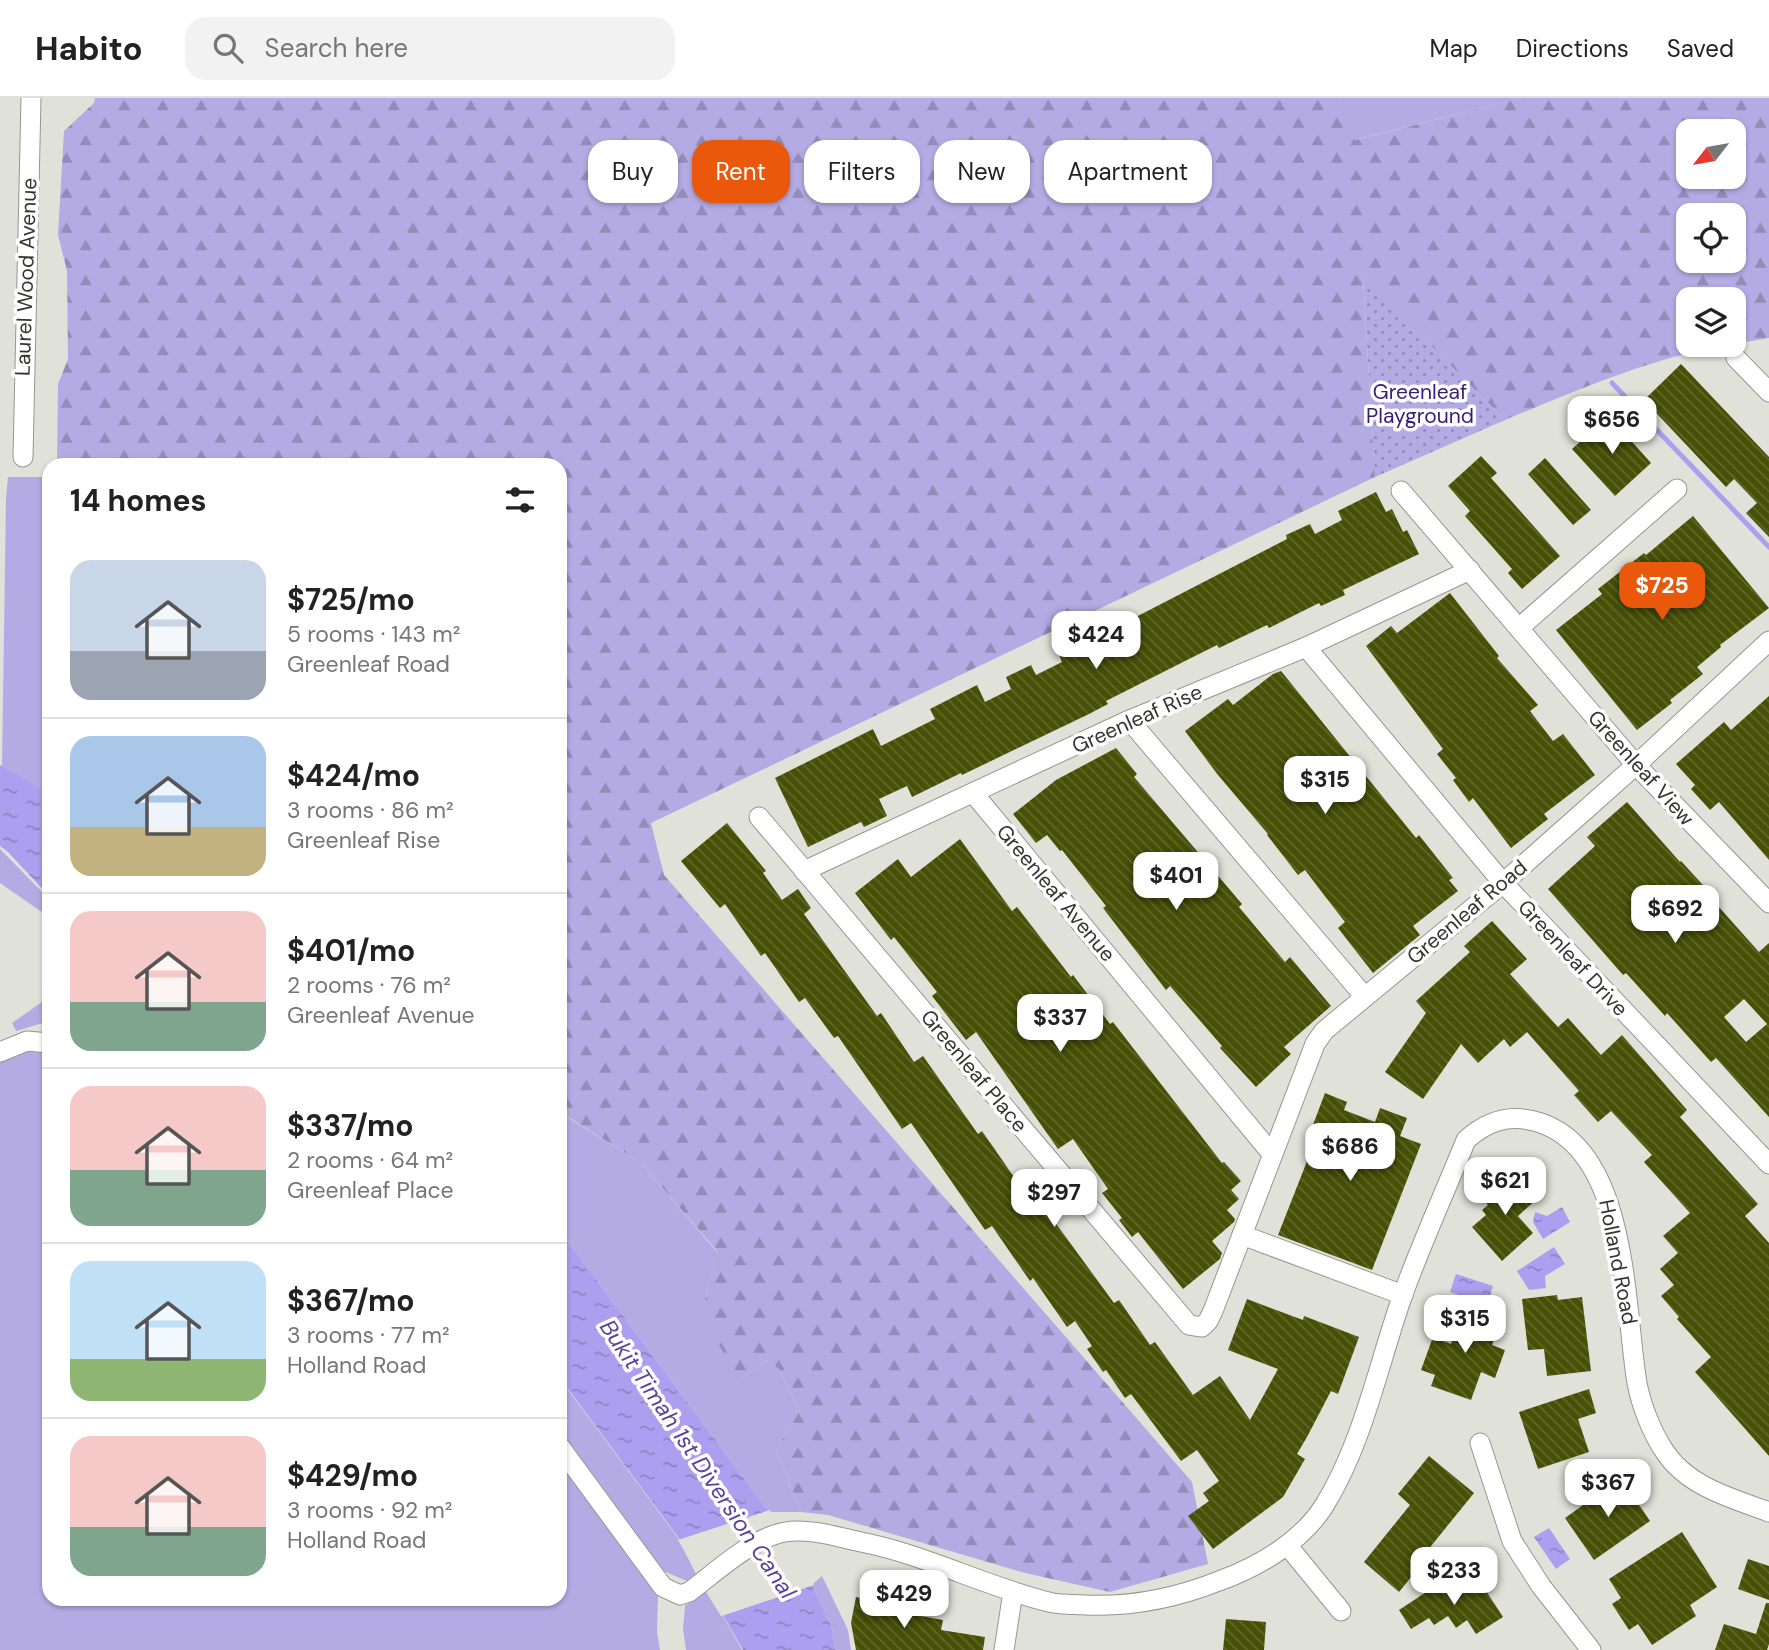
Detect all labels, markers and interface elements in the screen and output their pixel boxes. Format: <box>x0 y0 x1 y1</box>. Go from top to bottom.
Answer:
search box <box>185 17 675 80</box>
text: Habito <box>35 27 143 70</box>
icon: search <box>209 29 247 67</box>
text: Search here <box>265 31 408 65</box>
text: Map <box>1430 33 1478 64</box>
text: Directions <box>1516 33 1629 64</box>
text: Saved <box>1667 33 1734 64</box>
north arrow <box>1676 119 1746 189</box>
map controls <box>1676 119 1746 357</box>
chip: Buy <box>588 140 678 203</box>
chip: Rent <box>692 140 790 203</box>
chip: Filters <box>804 140 920 203</box>
chip: New <box>934 140 1030 203</box>
chip: Apartment <box>1044 140 1212 203</box>
street label: Laurel Wood Avenue <box>9 177 43 377</box>
button: locate <box>1676 203 1746 273</box>
button: layers <box>1676 287 1746 357</box>
park label: Greenleaf Playground <box>1366 378 1474 430</box>
pin: $656 <box>1571 396 1653 456</box>
text: $656 <box>1584 404 1640 434</box>
text: 14 homes <box>70 481 207 520</box>
icon: filters <box>501 481 539 519</box>
pin: $725 <box>1621 562 1703 622</box>
text: $725 <box>1635 570 1689 600</box>
text: $725/mo <box>287 580 415 619</box>
icon: home <box>126 588 210 672</box>
pin: $424 <box>1055 612 1137 671</box>
text: 5 rooms · 143 m² <box>287 619 460 649</box>
text: $424 <box>1068 619 1124 649</box>
text: Greenleaf Road <box>287 649 450 679</box>
street label: Greenleaf Rise <box>1067 678 1207 760</box>
street label: Greenleaf View <box>1582 704 1700 832</box>
text: $424/mo <box>287 756 420 795</box>
pin: $315 <box>1284 756 1366 816</box>
icon: home <box>126 764 210 848</box>
text: $315 <box>1300 764 1350 794</box>
text: 3 rooms · 86 m² <box>287 795 454 825</box>
street label: Greenleaf Avenue <box>990 818 1122 968</box>
text: Greenleaf Rise <box>287 825 440 855</box>
pin: $401 <box>1135 852 1217 912</box>
street label: Greenleaf Road <box>1401 853 1533 971</box>
text: $401 <box>1149 860 1203 890</box>
pin: $692 <box>1634 886 1716 945</box>
text: $692 <box>1647 893 1703 923</box>
street label: Greenleaf Drive <box>1512 894 1634 1022</box>
text: $401/mo <box>287 931 415 970</box>
icon: home <box>126 939 210 1023</box>
text: 2 rooms · 76 m² <box>287 970 451 1000</box>
pin: $337 <box>1019 995 1101 1054</box>
text: Greenleaf Avenue <box>287 1000 475 1030</box>
text: $337 <box>1033 1002 1087 1032</box>
street label: Greenleaf Place <box>914 1004 1034 1138</box>
text: $337/mo <box>287 1106 414 1145</box>
icon: home <box>126 1114 210 1198</box>
pin: $686 <box>1309 1124 1391 1183</box>
text: $686 <box>1321 1131 1379 1161</box>
text: 2 rooms · 64 m² <box>287 1145 453 1175</box>
pin: $621 <box>1464 1158 1546 1217</box>
text: $621 <box>1480 1165 1530 1195</box>
pin: $297 <box>1013 1170 1095 1229</box>
text: Greenleaf Place <box>287 1175 454 1205</box>
text: $297 <box>1027 1177 1081 1207</box>
street label: Holland Road <box>1592 1197 1644 1327</box>
text: $367/mo <box>287 1281 414 1320</box>
icon: home <box>126 1289 210 1373</box>
pin: $315 <box>1424 1296 1506 1355</box>
text: $315 <box>1440 1303 1490 1333</box>
water label: Bukit Timah 1st Diversion Canal <box>593 1314 803 1605</box>
text: 3 rooms · 77 m² <box>287 1320 450 1350</box>
text: Holland Road <box>287 1350 426 1380</box>
text: $429/mo <box>287 1456 418 1495</box>
pin: $367 <box>1567 1460 1649 1519</box>
icon: home <box>126 1464 210 1548</box>
text: $367 <box>1581 1467 1635 1497</box>
text: 3 rooms · 92 m² <box>287 1495 452 1525</box>
text: Holland Road <box>287 1525 426 1555</box>
pin: $233 <box>1413 1548 1495 1607</box>
text: $233 <box>1427 1555 1481 1585</box>
pin: $429 <box>863 1570 945 1630</box>
text: $429 <box>876 1578 932 1608</box>

